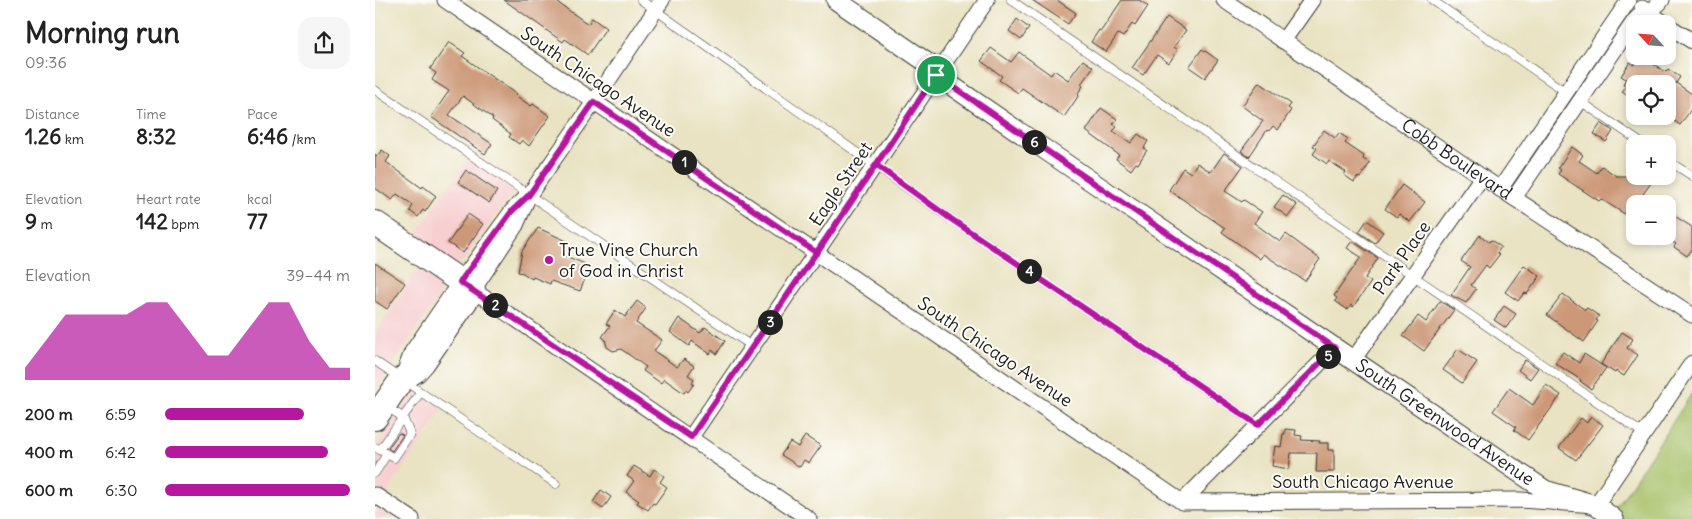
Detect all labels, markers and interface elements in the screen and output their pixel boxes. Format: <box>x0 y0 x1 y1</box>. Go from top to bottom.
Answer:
text: Morning run <box>25 15 180 51</box>
north arrow <box>1626 15 1676 65</box>
map controls <box>1626 15 1676 245</box>
button: share <box>298 17 350 69</box>
street label: South Chicago Avenue <box>517 21 680 142</box>
text: 09:36 <box>25 52 67 72</box>
pin <box>915 54 957 96</box>
icon: arrive <box>922 61 950 89</box>
button: locate <box>1626 75 1676 125</box>
text: Distance <box>25 105 80 123</box>
text: Time <box>136 105 166 123</box>
text: Pace <box>247 105 277 123</box>
street label: Cobb Boulevard <box>1397 113 1517 205</box>
text: 1.26 <box>25 123 61 150</box>
text: 8:32 <box>136 123 176 150</box>
text: 6:46 <box>247 123 288 150</box>
text: km <box>61 130 84 148</box>
text: /km <box>288 130 316 148</box>
pin: 6 <box>1021 130 1047 154</box>
text: 6 <box>1030 133 1039 151</box>
button: + <box>1626 135 1676 185</box>
street label: Eagle Street <box>804 137 877 230</box>
pin: 1 <box>671 150 697 174</box>
text: 1 <box>682 153 687 171</box>
text: Elevation <box>25 190 82 208</box>
text: Heart rate <box>136 190 201 208</box>
text: kcal <box>247 190 272 208</box>
button: − <box>1626 195 1676 245</box>
text: 9 <box>25 208 37 235</box>
text: 142 <box>136 208 168 235</box>
text: 77 <box>247 208 268 235</box>
text: m <box>37 215 53 233</box>
text: bpm <box>168 215 199 233</box>
street label: Park Place <box>1368 216 1435 299</box>
place label: True Vine Church of God in Christ <box>559 238 698 282</box>
marker: True Vine Church of God in Christ <box>543 254 555 266</box>
pin: 4 <box>1017 258 1041 284</box>
text: 4 <box>1025 262 1034 280</box>
text: Elevation <box>25 265 91 285</box>
text: 39–44 m <box>286 265 350 285</box>
street label: South Chicago Avenue <box>914 291 1077 412</box>
pin: 2 <box>483 292 507 318</box>
text: 2 <box>492 296 499 314</box>
pin: 3 <box>757 310 783 334</box>
text: 3 <box>767 313 774 331</box>
pin: 5 <box>1315 344 1341 368</box>
text: 5 <box>1324 347 1333 365</box>
street label: South Greenwood Avenue <box>1351 353 1539 490</box>
text: 200 m <box>25 404 73 424</box>
text: 6:59 <box>105 404 136 424</box>
text: 400 m <box>25 442 73 462</box>
text: 6:42 <box>105 442 136 462</box>
street label: South Chicago Avenue <box>1272 470 1454 493</box>
text: 600 m <box>25 480 73 500</box>
text: 6:30 <box>105 480 137 500</box>

